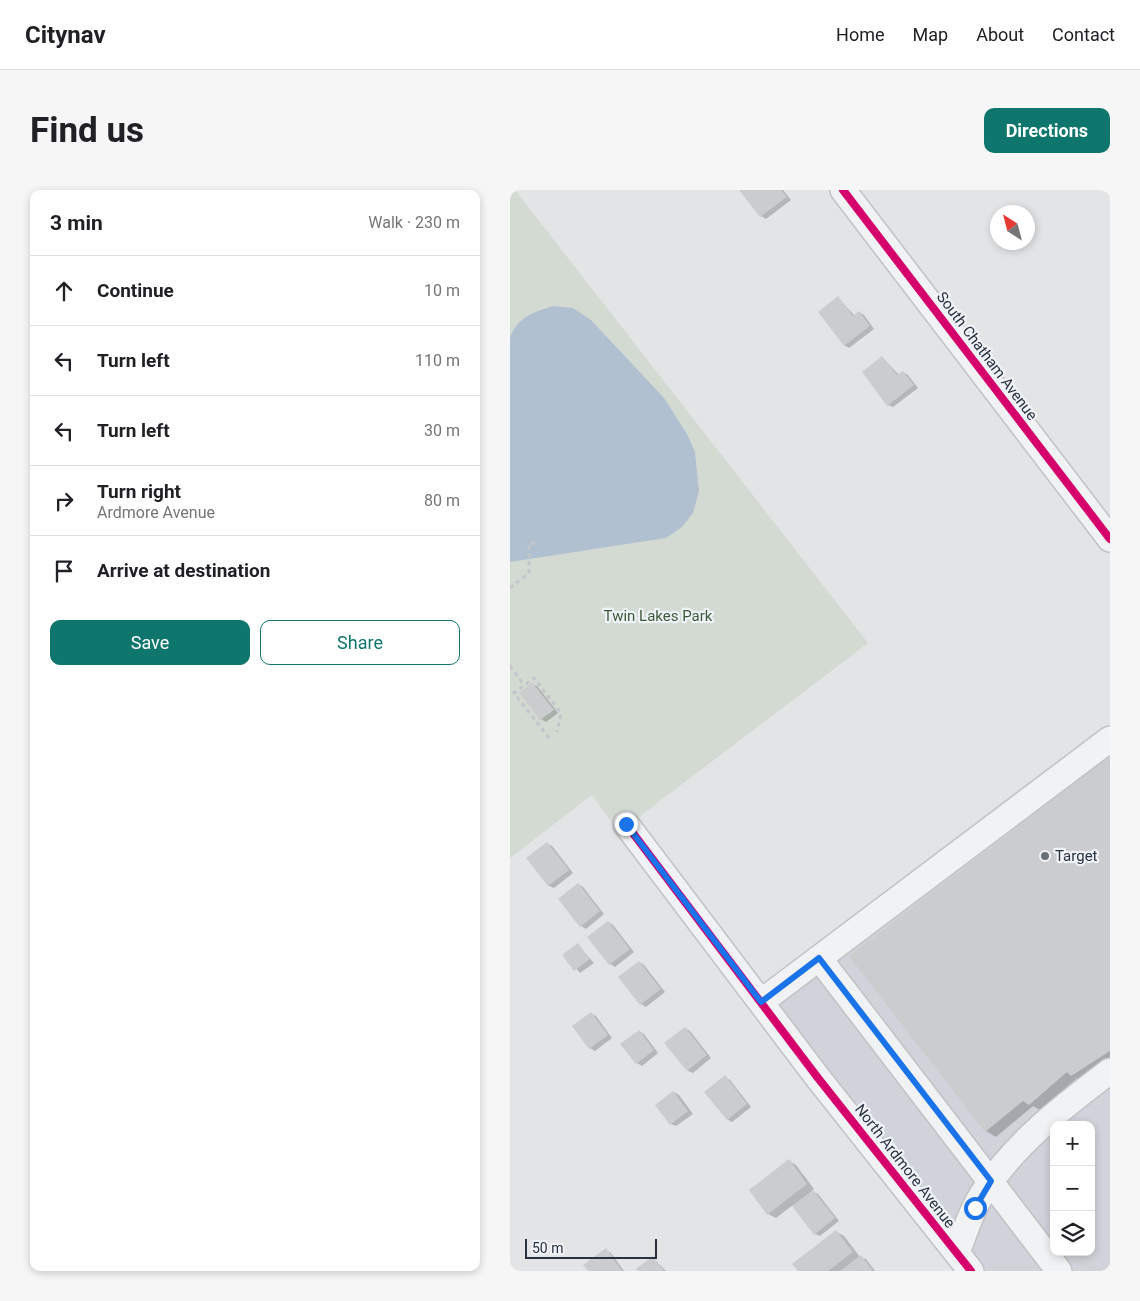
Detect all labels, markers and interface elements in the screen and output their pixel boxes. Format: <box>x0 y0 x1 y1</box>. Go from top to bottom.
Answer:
text: Citynav <box>25 21 106 49</box>
text: Home <box>836 24 885 45</box>
text: Map <box>913 24 948 45</box>
text: About <box>976 24 1024 45</box>
text: Contact <box>1052 24 1115 45</box>
button: Directions <box>984 108 1110 153</box>
text: Find us <box>30 110 144 151</box>
north arrow <box>990 205 1035 250</box>
text: 3 min <box>50 211 103 235</box>
text: Walk · 230 m <box>368 213 460 232</box>
icon: ahead <box>50 277 78 305</box>
text: Continue <box>97 279 174 302</box>
text: 10 m <box>424 281 460 300</box>
street label: South Chatham Avenue <box>933 288 1041 424</box>
icon: left <box>50 347 78 375</box>
text: Turn left <box>97 349 170 372</box>
text: 110 m <box>415 351 460 370</box>
icon: left <box>50 417 78 445</box>
text: Turn left <box>97 419 170 442</box>
text: 30 m <box>424 421 460 440</box>
text: Turn right <box>97 480 181 503</box>
icon: right <box>50 487 78 515</box>
text: 80 m <box>424 491 460 510</box>
text: Ardmore Avenue <box>97 503 215 522</box>
icon: arrive <box>50 557 78 585</box>
text: Arrive at destination <box>97 559 270 582</box>
park label: Twin Lakes Park <box>604 607 713 625</box>
button: Save <box>50 620 250 665</box>
button: Share <box>260 620 460 665</box>
route end <box>615 813 638 836</box>
place label: Target <box>1055 847 1098 865</box>
marker: Target <box>1039 850 1051 862</box>
street label: North Ardmore Avenue <box>851 1101 959 1232</box>
map controls <box>1050 1121 1095 1256</box>
button: + <box>1050 1121 1095 1166</box>
button: − <box>1050 1166 1095 1211</box>
route start <box>964 1197 987 1220</box>
button: layers <box>1050 1211 1095 1256</box>
scale bar <box>525 1236 658 1259</box>
text: 50 m <box>532 1240 564 1256</box>

